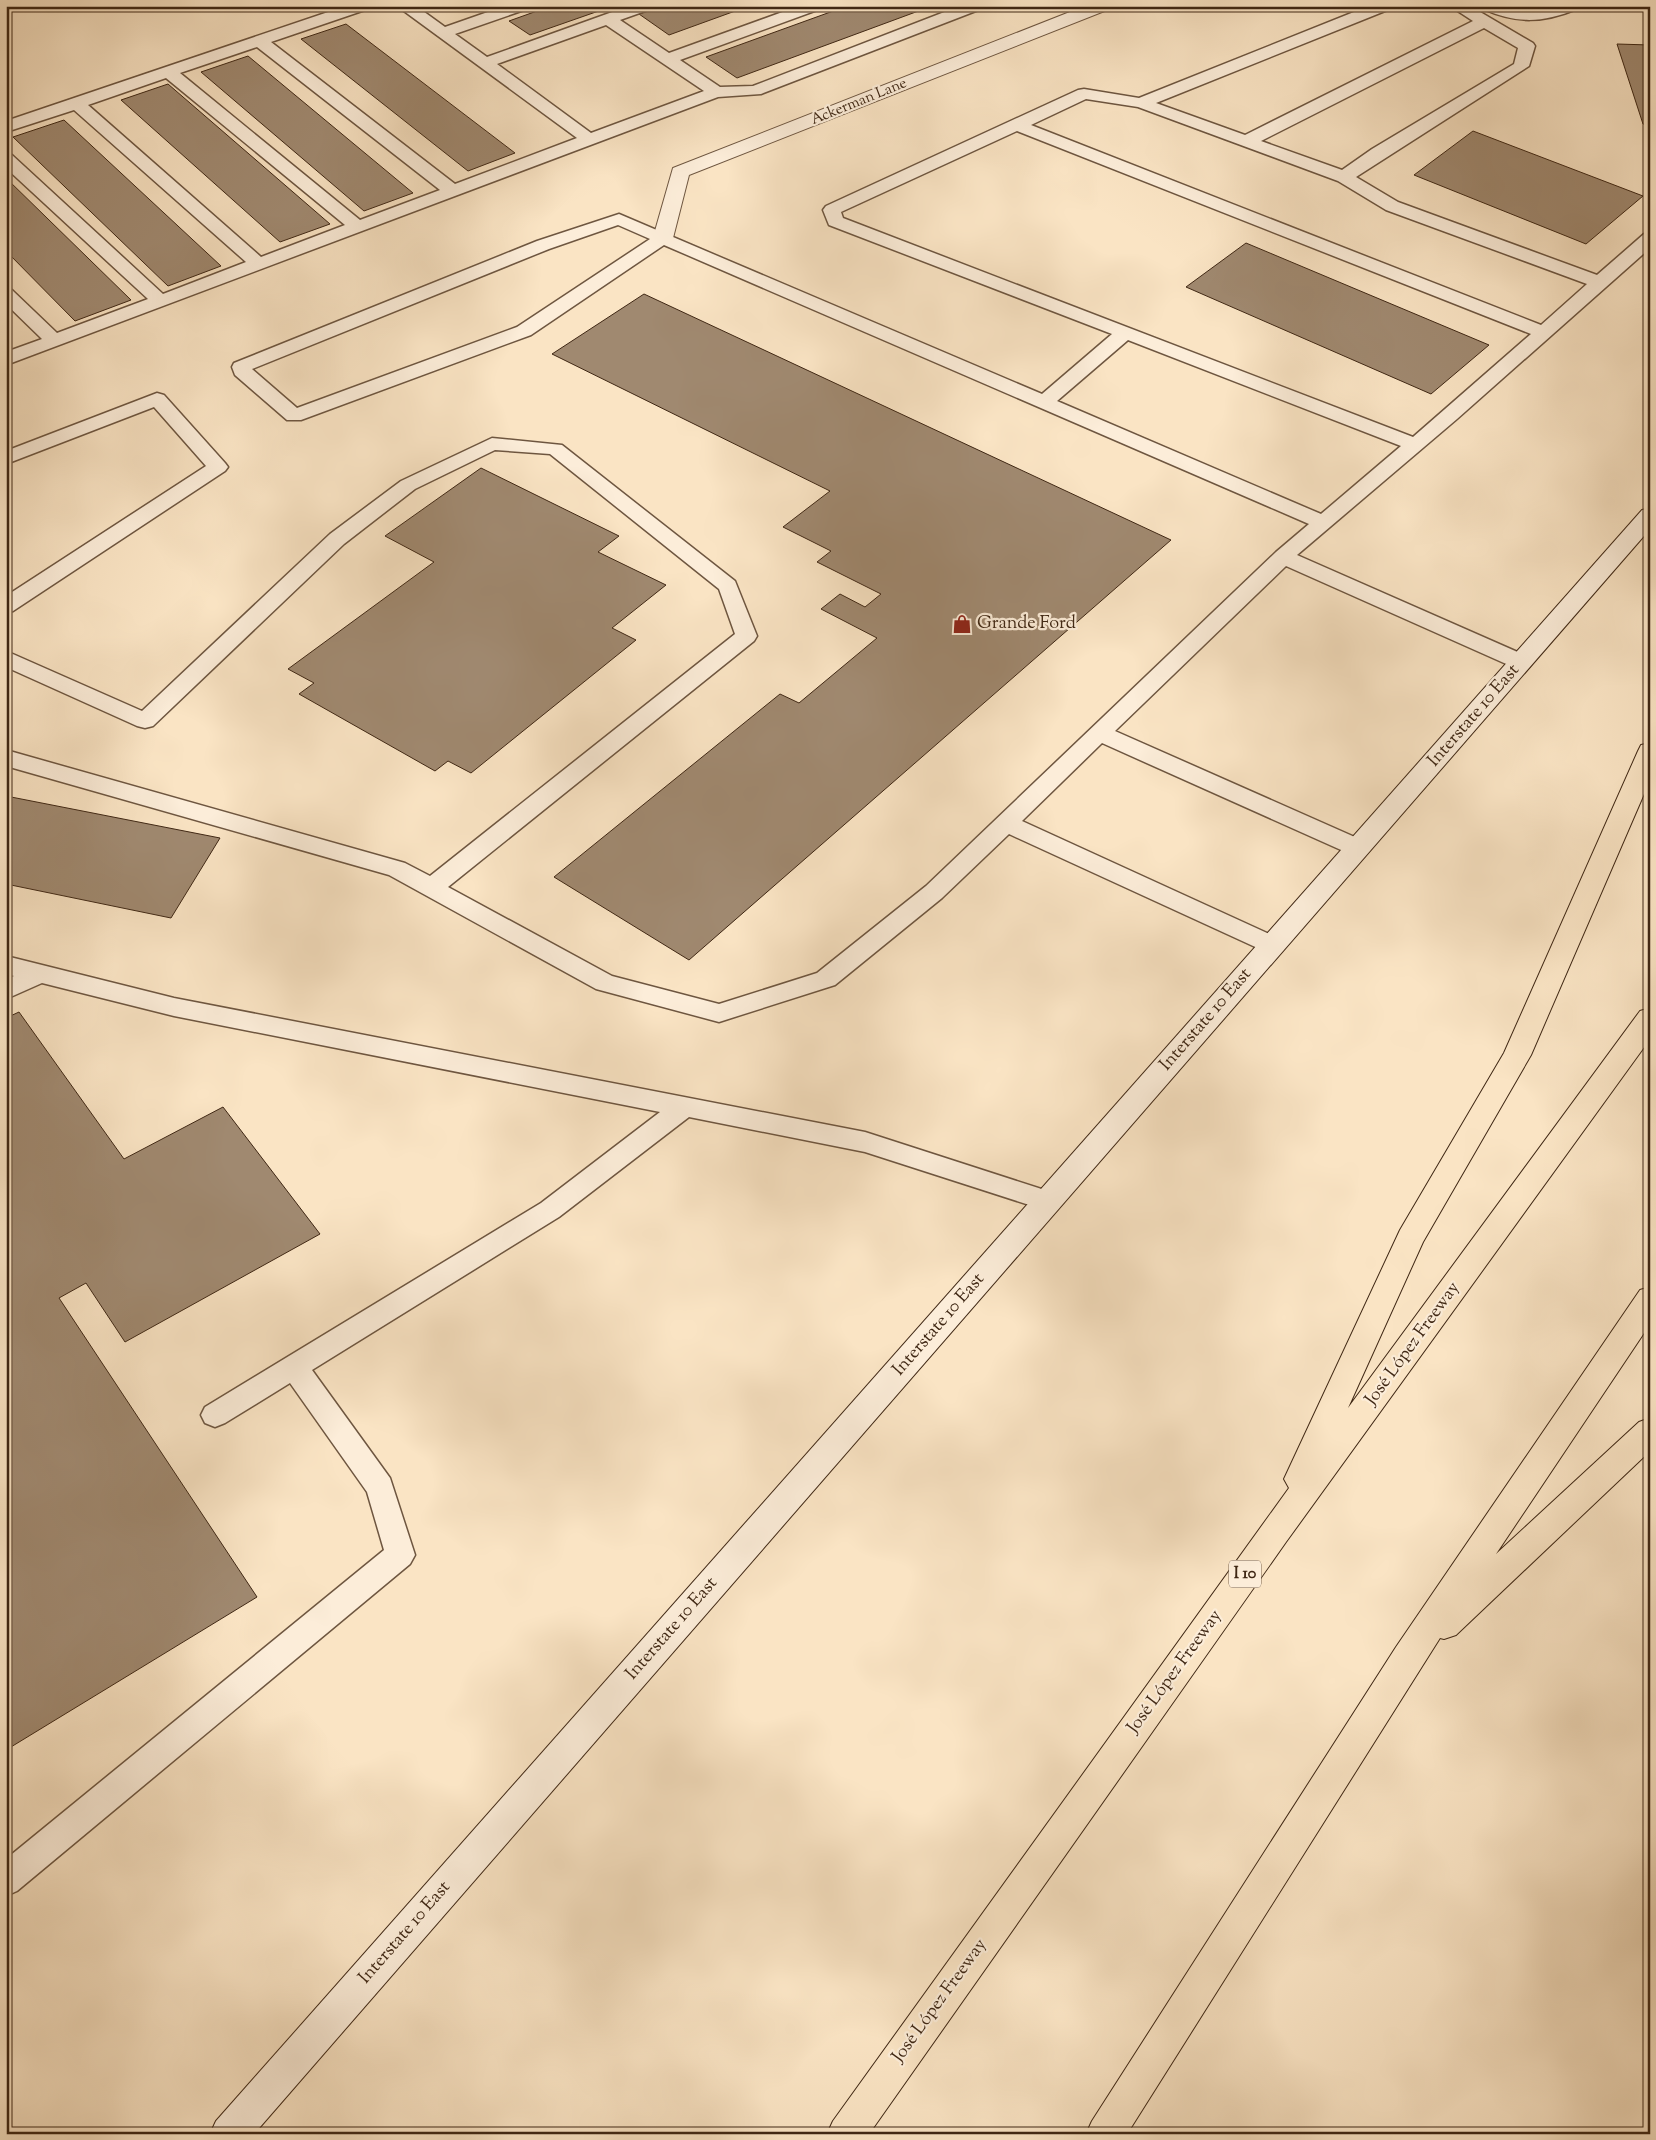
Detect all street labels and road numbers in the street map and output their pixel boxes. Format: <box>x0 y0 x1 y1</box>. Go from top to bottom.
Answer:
street label: Ackerman Lane <box>808 73 910 131</box>
street label: Interstate 10 East <box>1422 659 1526 773</box>
street label: Interstate 10 East <box>1154 963 1258 1077</box>
street label: Interstate 10 East <box>887 1268 991 1382</box>
street label: José López Freeway <box>1359 1277 1467 1412</box>
road number: I 10 <box>1229 1560 1261 1588</box>
street label: Interstate 10 East <box>620 1572 724 1686</box>
street label: José López Freeway <box>1121 1605 1229 1740</box>
street label: Interstate 10 East <box>353 1876 457 1990</box>
street label: José López Freeway <box>886 1934 994 2069</box>

